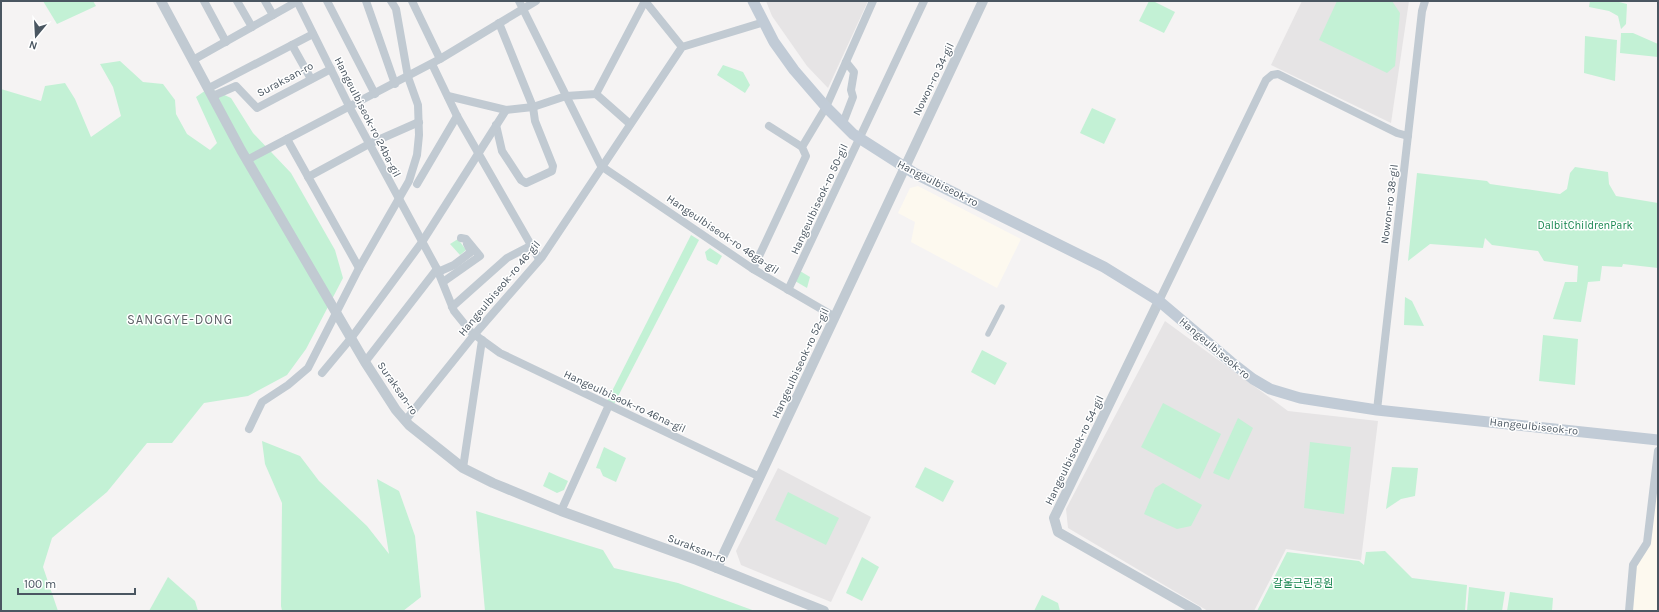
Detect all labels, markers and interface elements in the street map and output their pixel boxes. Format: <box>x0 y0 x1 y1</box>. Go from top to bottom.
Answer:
north arrow <box>16 16 56 56</box>
text: N <box>27 38 39 52</box>
street label: Nowon-ro 34-gil <box>910 41 957 118</box>
street label: Hangeulbiseok-ro 24ba-gil <box>332 55 404 179</box>
street label: Suraksan-ro <box>255 59 316 100</box>
street label: Hangeulbiseok-ro 50-gil <box>788 142 851 257</box>
street label: Hangeulbiseok-ro <box>895 157 980 209</box>
street label: Nowon-ro 38-gil <box>1378 163 1401 245</box>
street label: Hangeulbiseok-ro 46ga-gil <box>664 192 781 277</box>
park label: DalbitChildrenPark <box>1537 219 1633 232</box>
street label: Hangeulbiseok-ro 46-gil <box>456 238 543 339</box>
street label: Hangeulbiseok-ro 52-gil <box>769 306 832 421</box>
district label: SANGGYE-DONG <box>127 312 233 327</box>
street label: Hangeulbiseok-ro <box>1176 315 1253 382</box>
street label: Suraksan-ro <box>375 359 421 417</box>
street label: Hangeulbiseok-ro 46na-gil <box>562 367 688 435</box>
street label: Hangeulbiseok-ro 54-gil <box>1042 393 1107 507</box>
street label: Hangeulbiseok-ro <box>1489 415 1579 438</box>
street label: Suraksan-ro <box>666 531 728 566</box>
scale bar <box>18 570 135 596</box>
text: 100 m <box>24 577 56 591</box>
park label: 갈울근린공원 <box>1273 577 1333 590</box>

